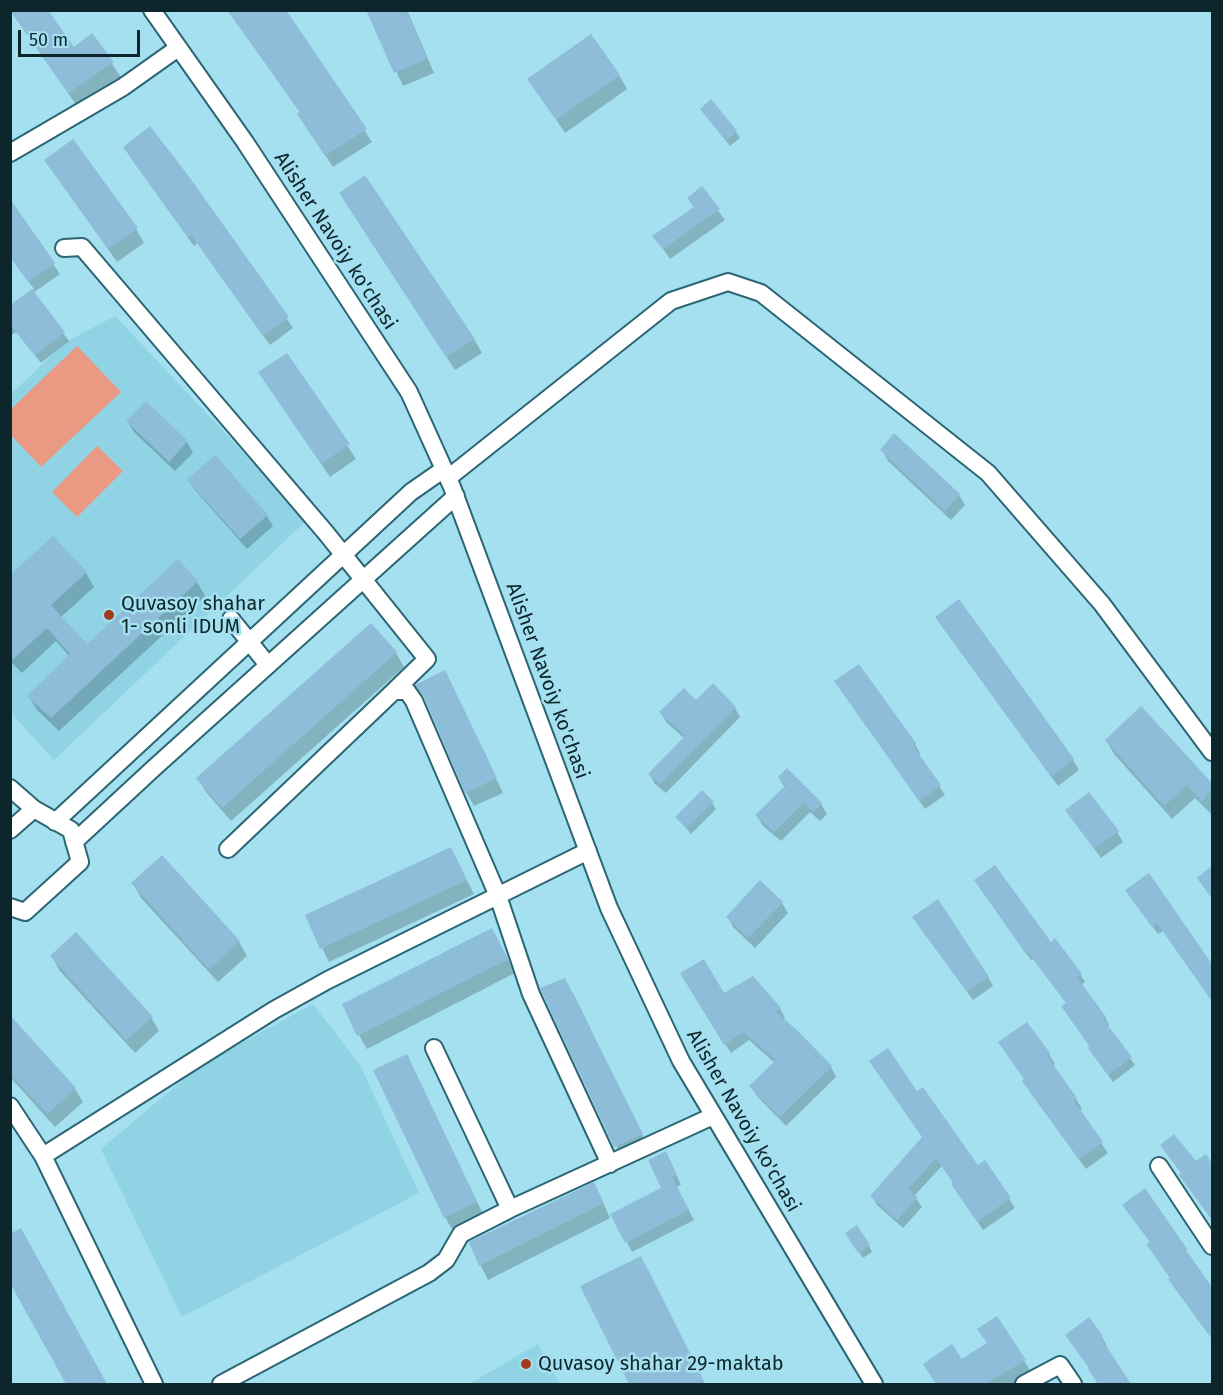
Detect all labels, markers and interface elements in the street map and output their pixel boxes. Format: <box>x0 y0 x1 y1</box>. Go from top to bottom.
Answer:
scale bar <box>21 18 142 56</box>
text: 50 m <box>29 29 68 51</box>
street label: Alisher Navoiy ko'chasi <box>269 148 401 334</box>
street label: Alisher Navoiy ko'chasi <box>500 580 594 782</box>
place label: Quvasoy shahar 1- sonli IDUM <box>121 592 265 639</box>
marker: Quvasoy shahar 1- sonli IDUM <box>102 608 116 622</box>
street label: Alisher Navoiy ko'chasi <box>681 1025 805 1217</box>
place label: Quvasoy shahar 29-maktab <box>538 1352 784 1376</box>
marker: Quvasoy shahar 29-maktab <box>519 1357 533 1371</box>

